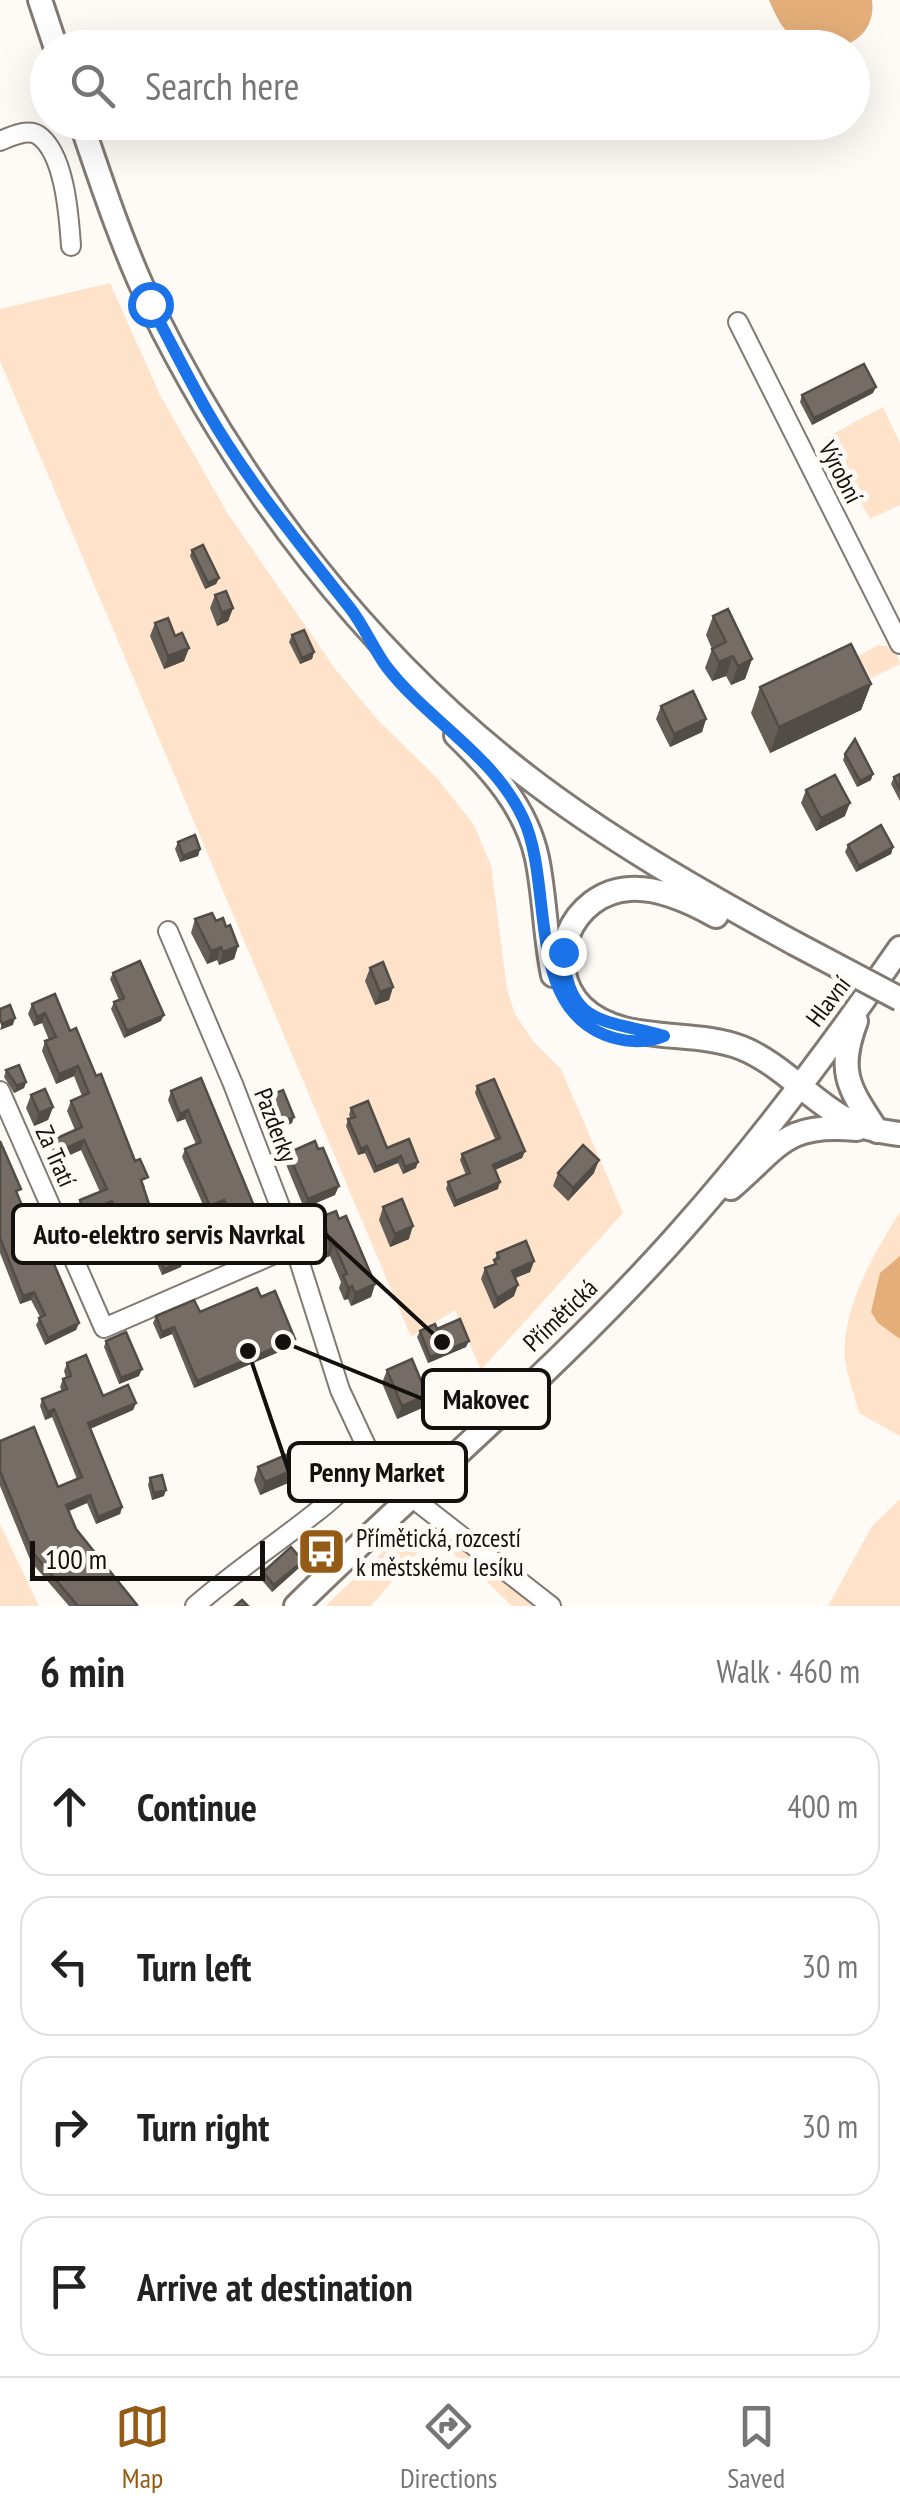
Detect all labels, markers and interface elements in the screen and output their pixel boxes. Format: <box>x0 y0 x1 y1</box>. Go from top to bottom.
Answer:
search box <box>30 30 870 140</box>
icon: search <box>65 58 120 113</box>
text: Search here <box>145 61 299 110</box>
route start <box>128 282 174 328</box>
street label: Výrobní <box>811 435 870 509</box>
route end <box>541 930 587 976</box>
street label: Hlavní <box>799 969 858 1033</box>
street label: Pazderky <box>247 1083 305 1167</box>
street label: Za Tratí <box>28 1121 84 1192</box>
callout: Auto-elektro servis Navrkal <box>13 1205 325 1263</box>
text: Auto-elektro servis Navrkal <box>32 1215 305 1252</box>
street label: Přímětická <box>516 1272 604 1358</box>
callout: Makovec <box>423 1370 549 1428</box>
text: Makovec <box>443 1380 529 1417</box>
callout: Penny Market <box>289 1443 466 1501</box>
text: Penny Market <box>309 1453 445 1490</box>
place label: Přímětická, rozcestí k městskému lesíku <box>356 1522 524 1583</box>
bus stop icon: Přímětická, rozcestí k městskému lesíku <box>295 1526 347 1578</box>
scale bar <box>30 1536 265 1580</box>
text: 100 m <box>45 1540 107 1577</box>
text: 6 min <box>40 1644 125 1699</box>
text: Walk · 460 m <box>716 1650 860 1692</box>
icon: ahead <box>42 1779 97 1834</box>
text: Continue <box>137 1782 257 1831</box>
text: 400 m <box>787 1785 858 1827</box>
icon: left <box>42 1939 97 1994</box>
text: Turn left <box>137 1942 251 1991</box>
text: 30 m <box>802 1945 858 1987</box>
icon: right <box>42 2099 97 2154</box>
text: Turn right <box>137 2102 269 2151</box>
text: 30 m <box>802 2105 858 2147</box>
icon: arrive <box>42 2259 97 2314</box>
text: Arrive at destination <box>137 2262 413 2311</box>
tab: Map <box>115 2399 170 2496</box>
tab: Directions <box>400 2399 497 2496</box>
tab: Saved <box>727 2399 785 2496</box>

